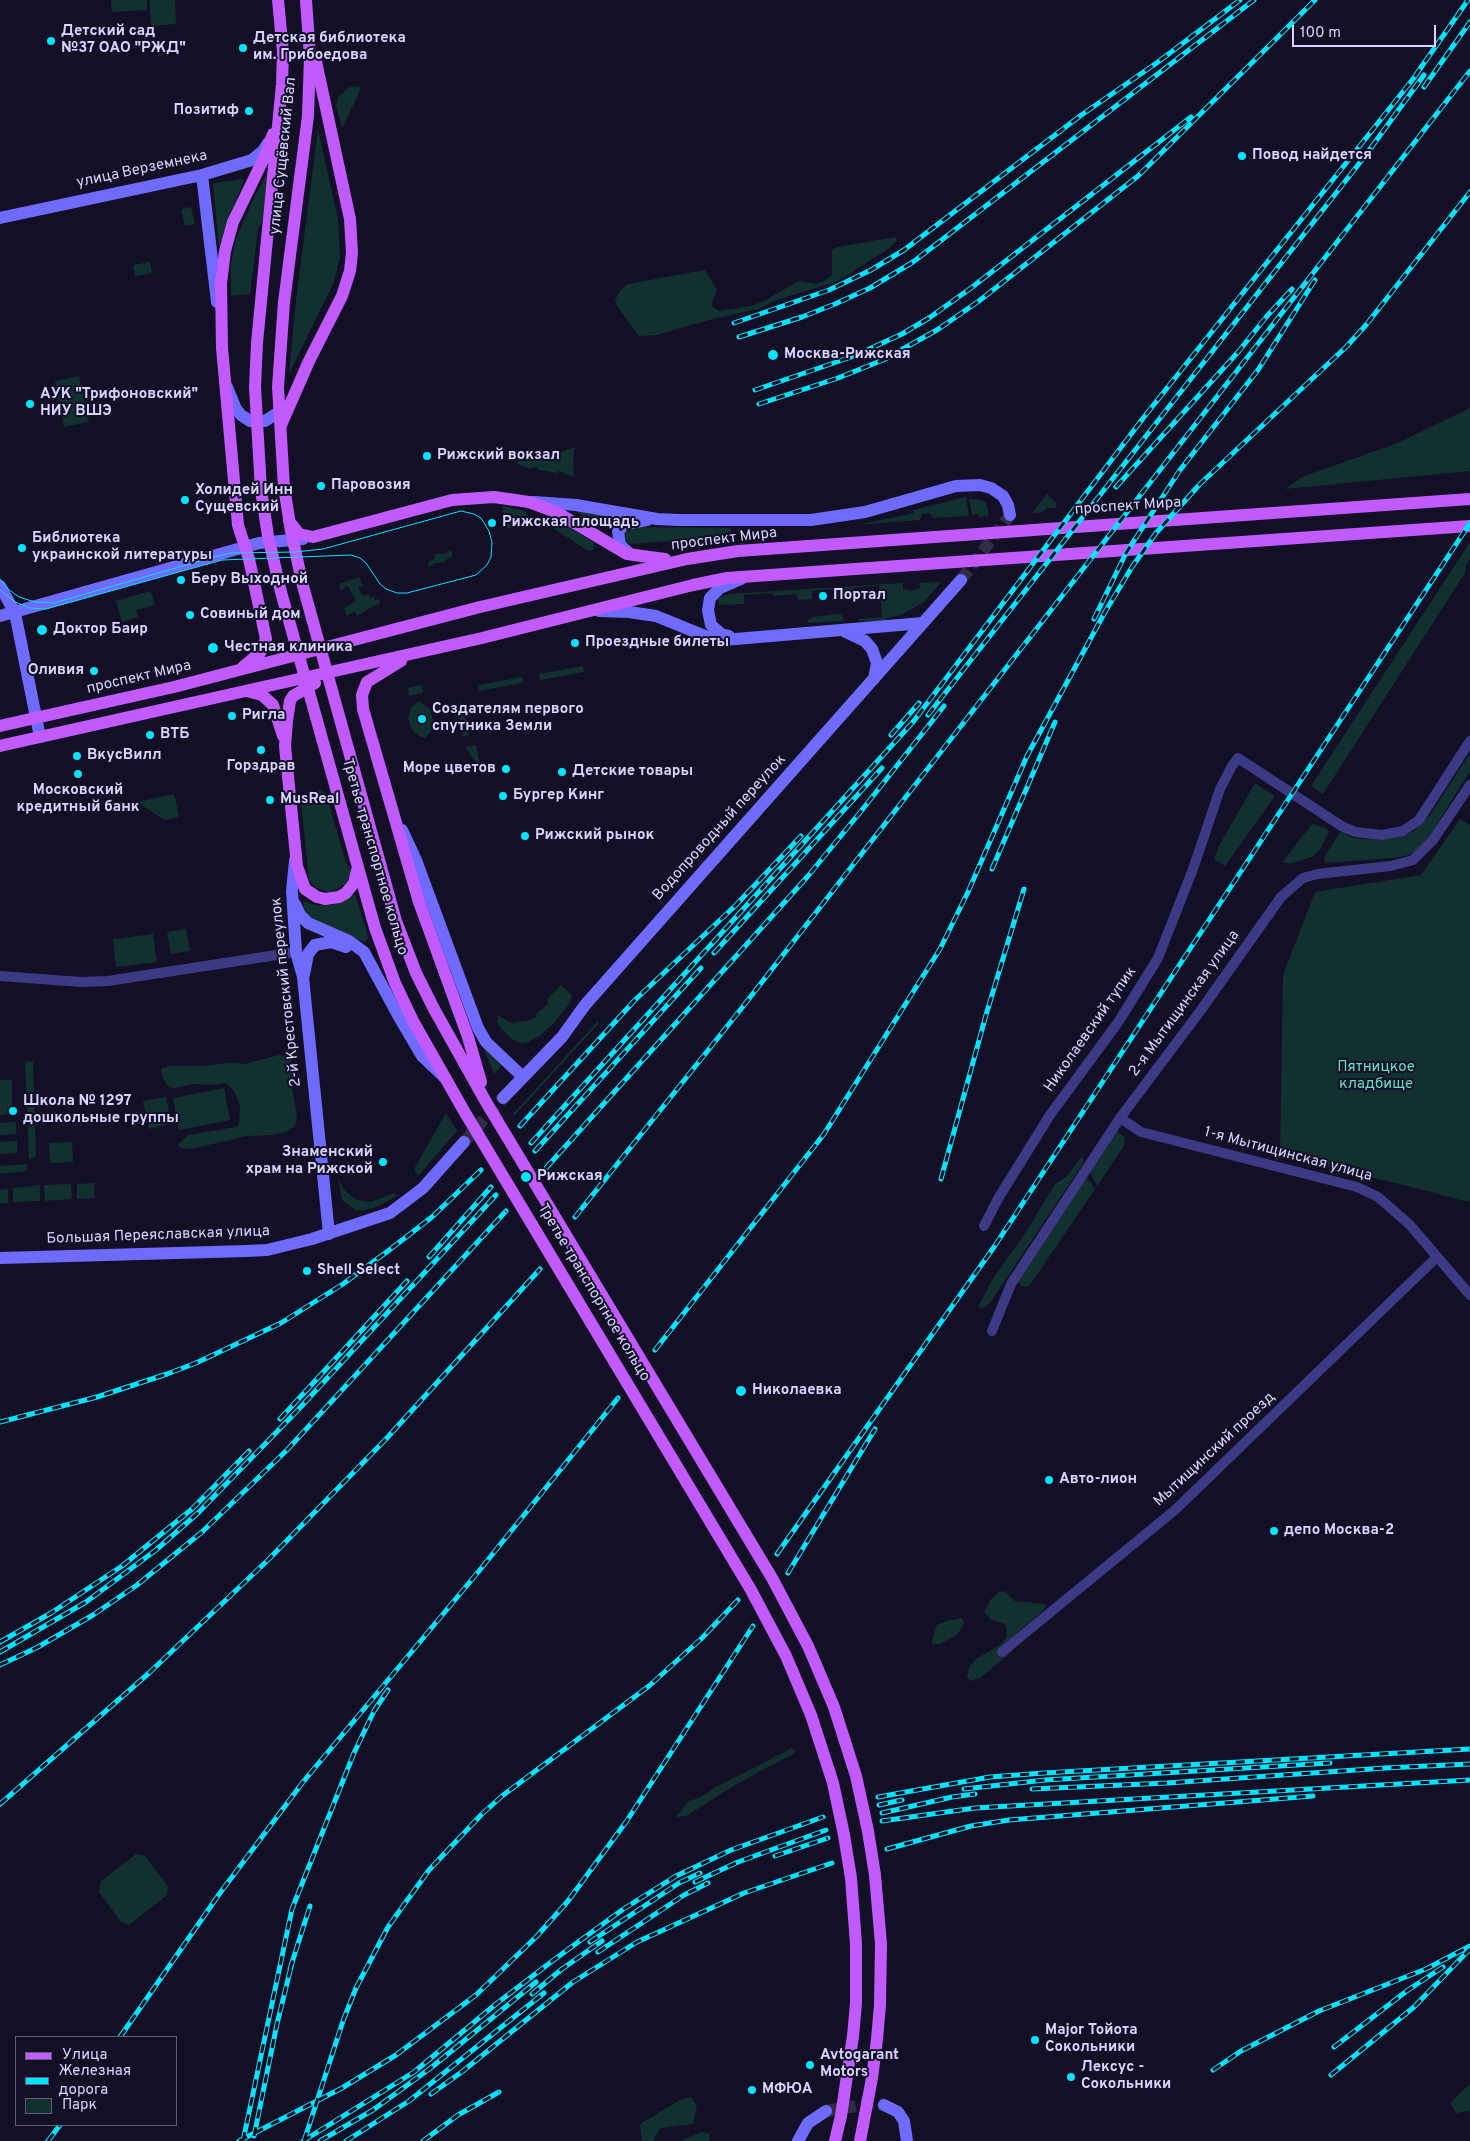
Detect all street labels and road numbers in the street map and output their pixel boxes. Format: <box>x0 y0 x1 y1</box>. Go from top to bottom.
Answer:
street label: улица Сущёвский Вал <box>267 76 301 236</box>
street label: улица Верземнека <box>75 147 209 193</box>
street label: проспект Мира <box>1074 494 1182 520</box>
street label: проспект Мира <box>670 525 778 555</box>
street label: проспект Мира <box>85 657 193 699</box>
street label: Водопроводный переулок <box>650 751 790 905</box>
street label: Третье транспортное кольцо <box>337 756 411 958</box>
street label: 2-й Крестовский переулок <box>268 896 306 1088</box>
street label: 2-я Мытищинская улица <box>1126 927 1244 1081</box>
street label: Николаевский тупик <box>1041 964 1141 1096</box>
street label: 1-я Мытищинская улица <box>1202 1124 1374 1186</box>
street label: Третье транспортное кольцо <box>533 1201 653 1385</box>
street label: Большая Переяславская улица <box>46 1223 270 1249</box>
street label: Мытищинский проезд <box>1150 1389 1280 1511</box>

